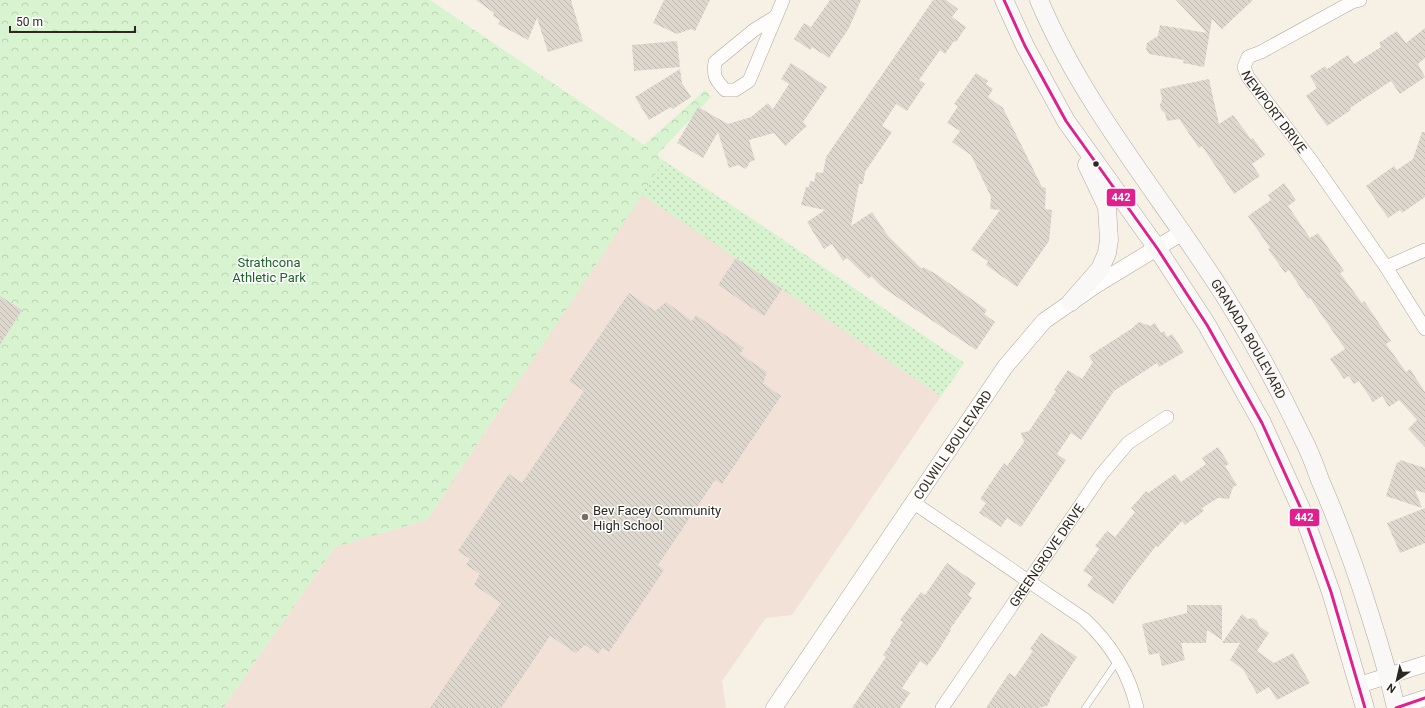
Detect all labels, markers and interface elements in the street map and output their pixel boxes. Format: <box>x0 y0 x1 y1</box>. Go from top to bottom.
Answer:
scale bar <box>10 8 135 34</box>
text: 50 m <box>16 15 43 29</box>
street label: NEWPORT DRIVE <box>1239 68 1310 156</box>
unlabelled marker <box>1091 159 1101 169</box>
line badge: 442 <box>1106 188 1136 207</box>
text: 442 <box>1112 191 1130 204</box>
park label: Strathcona Athletic Park <box>232 255 306 285</box>
street label: GRANADA BOULEVARD <box>1208 276 1289 401</box>
street label: COLWILL BOULEVARD <box>910 387 995 502</box>
street label: GREENGROVE DRIVE <box>1006 501 1087 610</box>
place label: Bev Facey Community High School <box>593 503 721 533</box>
line badge: 442 <box>1289 508 1320 527</box>
text: 442 <box>1295 511 1313 524</box>
marker: Bev Facey Community High School <box>580 512 590 522</box>
north arrow <box>1377 660 1417 700</box>
text: N <box>1385 680 1399 695</box>

